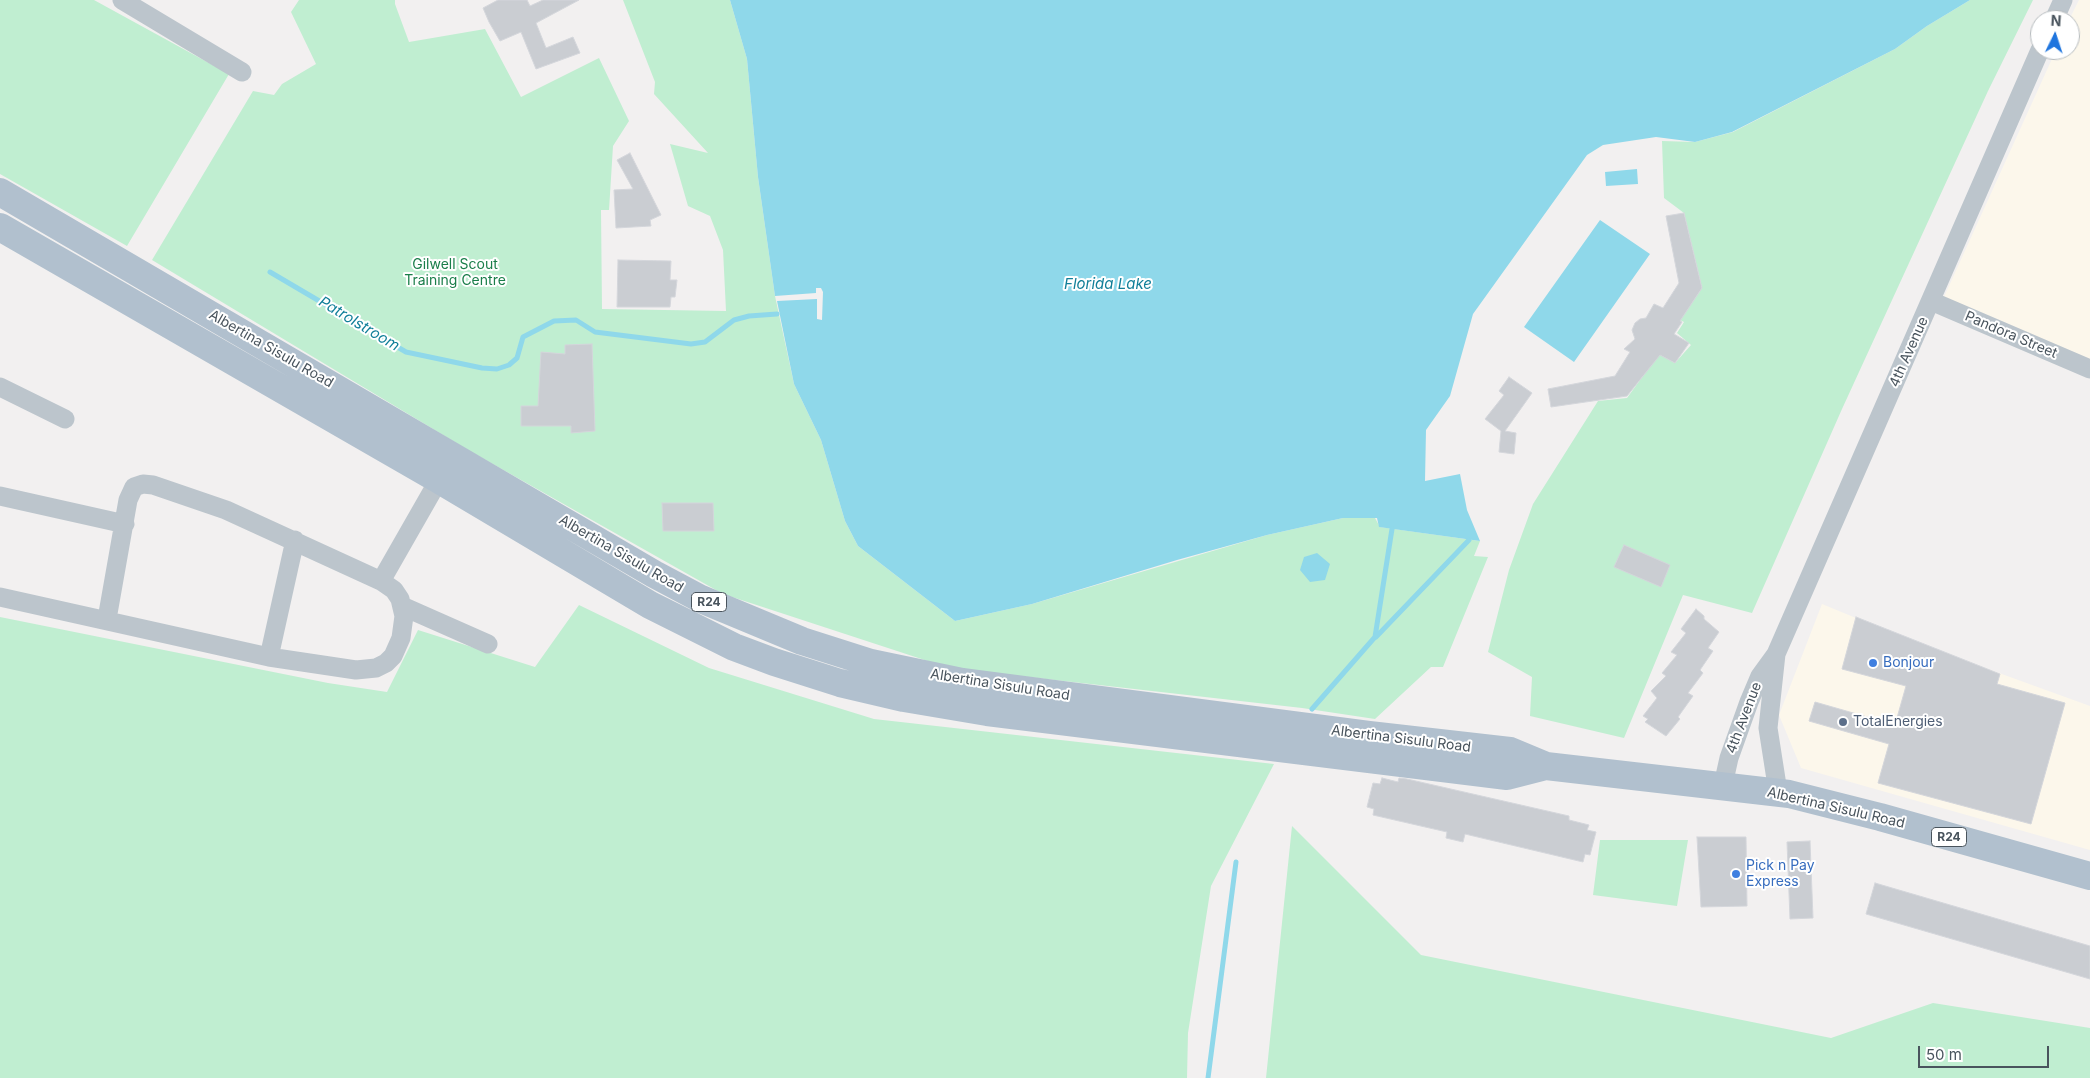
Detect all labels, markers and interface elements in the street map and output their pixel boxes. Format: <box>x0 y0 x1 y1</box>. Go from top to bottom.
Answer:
north arrow <box>2030 10 2080 60</box>
text: N <box>2050 12 2062 29</box>
park label: Gilwell Scout Training Centre <box>404 257 506 290</box>
water label: Florida Lake <box>1064 275 1152 293</box>
water label: Patrolstroom <box>315 293 403 355</box>
street label: Albertina Sisulu Road <box>206 307 336 391</box>
street label: Pandora Street <box>1962 308 2060 362</box>
street label: 4th Avenue <box>1886 314 1932 390</box>
street label: Albertina Sisulu Road <box>556 512 686 596</box>
road number: R24 <box>692 592 726 612</box>
place label: Bonjour <box>1883 655 1934 671</box>
marker: Bonjour <box>1867 657 1879 669</box>
street label: Albertina Sisulu Road <box>929 666 1071 704</box>
street label: 4th Avenue <box>1723 680 1765 756</box>
place label: TotalEnergies <box>1853 714 1943 730</box>
marker: TotalEnergies <box>1837 716 1849 728</box>
street label: Albertina Sisulu Road <box>1330 722 1472 756</box>
street label: Albertina Sisulu Road <box>1766 784 1906 832</box>
road number: R24 <box>1932 828 1966 846</box>
place label: Pick n Pay Express <box>1746 858 1815 890</box>
marker: Pick n Pay Express <box>1730 868 1742 880</box>
scale bar <box>1920 1036 2051 1068</box>
text: 50 m <box>1926 1045 1962 1064</box>

